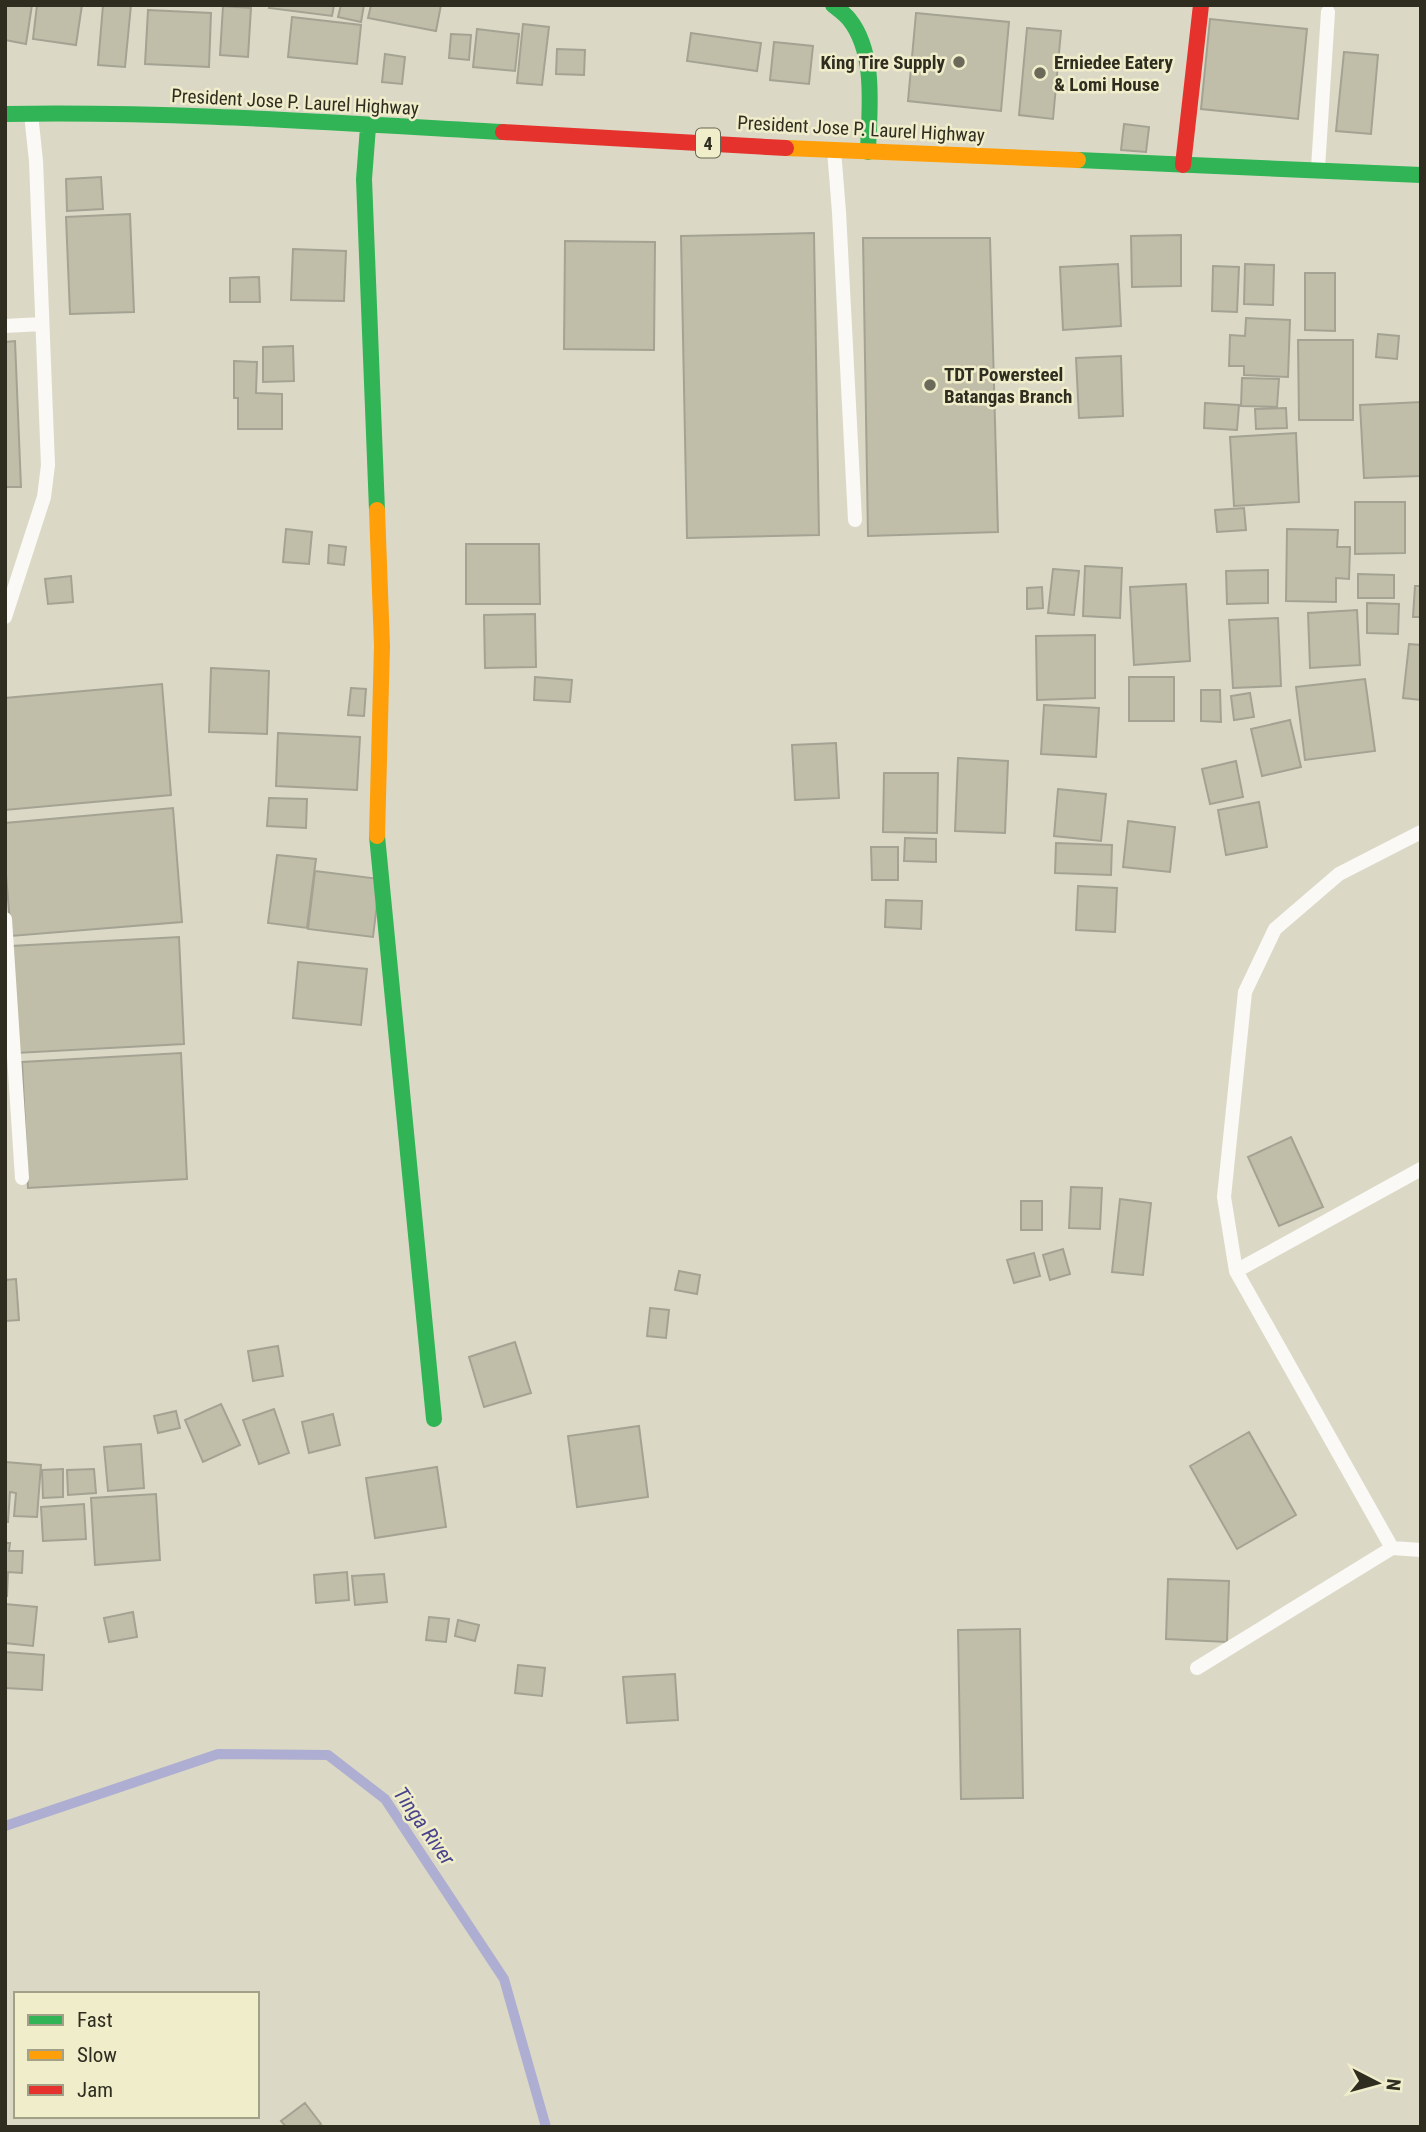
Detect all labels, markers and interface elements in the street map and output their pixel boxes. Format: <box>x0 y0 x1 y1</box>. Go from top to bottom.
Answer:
place label: King Tire Supply <box>821 51 946 74</box>
place label: Erniedee Eatery & Lomi House <box>1054 51 1173 96</box>
marker: King Tire Supply <box>951 54 967 70</box>
marker: Erniedee Eatery & Lomi House <box>1032 65 1048 81</box>
street label: President Jose P. Laurel Highway <box>171 84 419 120</box>
street label: President Jose P. Laurel Highway <box>737 111 985 147</box>
road number: 4 <box>696 128 720 158</box>
place label: TDT Powersteel Batangas Branch <box>944 363 1072 408</box>
marker: TDT Powersteel Batangas Branch <box>922 377 938 393</box>
water label: Tinga River <box>388 1782 460 1870</box>
legend <box>14 1992 259 2118</box>
text: Fast <box>77 2008 113 2032</box>
text: Slow <box>77 2043 117 2067</box>
north arrow <box>1342 2048 1412 2118</box>
text: Jam <box>77 2078 113 2102</box>
text: N <box>1381 2078 1405 2092</box>

